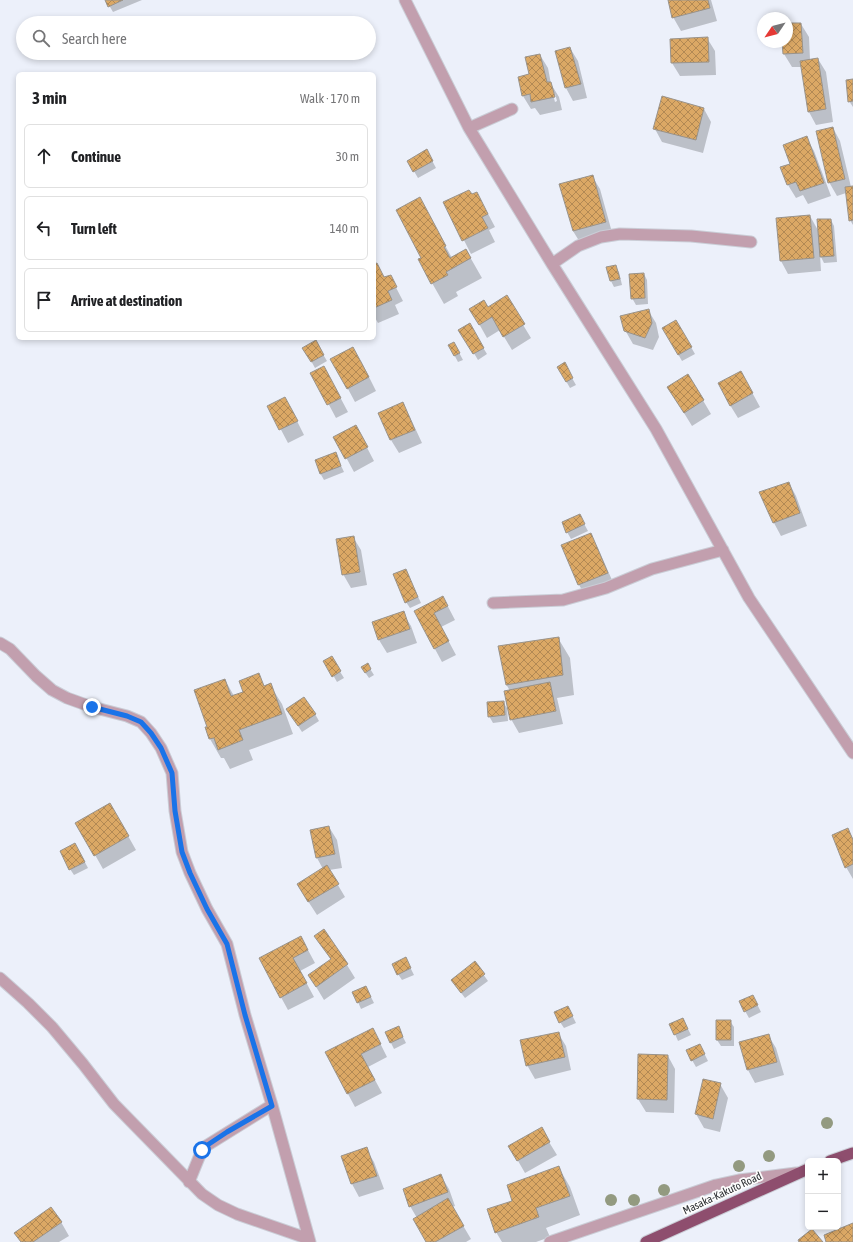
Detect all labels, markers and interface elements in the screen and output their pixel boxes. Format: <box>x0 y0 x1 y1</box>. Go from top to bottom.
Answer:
north arrow <box>757 12 793 48</box>
search box <box>16 16 376 60</box>
icon: search <box>30 27 52 49</box>
text: Search here <box>62 30 127 47</box>
text: 3 min <box>32 88 67 108</box>
text: Walk · 170 m <box>300 91 360 106</box>
icon: ahead <box>33 145 55 167</box>
text: Continue <box>71 148 121 165</box>
text: 30 m <box>336 149 359 164</box>
icon: left <box>33 217 55 239</box>
text: Turn left <box>71 220 117 237</box>
text: 140 m <box>330 221 359 236</box>
icon: arrive <box>33 289 55 311</box>
text: Arrive at destination <box>71 292 182 309</box>
route end <box>83 698 101 716</box>
route start <box>193 1141 211 1159</box>
map controls <box>805 1158 841 1230</box>
button: + <box>805 1158 841 1194</box>
street label: Masaka-Kakuto Road <box>681 1170 763 1216</box>
button: − <box>805 1194 841 1230</box>

